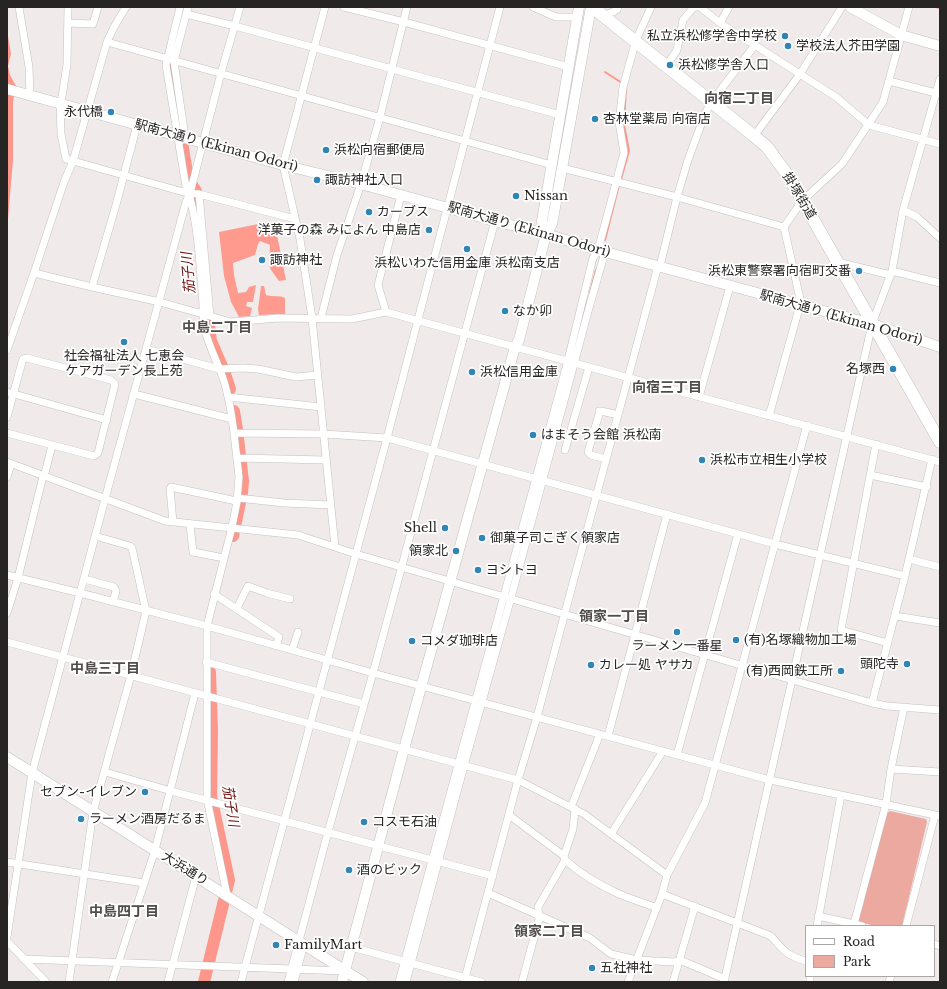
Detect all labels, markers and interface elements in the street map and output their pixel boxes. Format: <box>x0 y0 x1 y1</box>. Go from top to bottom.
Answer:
place label: 私立浜松修学舎中学校 <box>647 28 777 44</box>
marker: 私立浜松修学舎中学校 <box>780 31 790 41</box>
place label: 学校法人芥田学園 <box>796 38 900 54</box>
marker: 学校法人芥田学園 <box>783 41 793 51</box>
place label: 浜松修学舎入口 <box>678 57 769 73</box>
marker: 浜松修学舎入口 <box>665 60 675 70</box>
district label: 向宿二丁目 <box>704 91 774 107</box>
place label: 永代橋 <box>64 104 103 120</box>
marker: 永代橋 <box>106 107 116 117</box>
place label: 杏林堂薬局 向宿店 <box>603 111 711 127</box>
marker: 杏林堂薬局 向宿店 <box>590 114 600 124</box>
street label: 駅南大通り (Ekinan Odori) <box>133 117 299 175</box>
place label: 浜松向宿郵便局 <box>334 142 425 158</box>
marker: 浜松向宿郵便局 <box>321 145 331 155</box>
street label: 掛塚街道 <box>779 170 819 222</box>
place label: 諏訪神社入口 <box>325 172 403 188</box>
marker: 諏訪神社入口 <box>312 175 322 185</box>
place label: Nissan <box>524 188 568 204</box>
marker: Nissan <box>511 191 521 201</box>
street label: 駅南大通り (Ekinan Odori) <box>446 199 612 261</box>
place label: カーブス <box>377 204 429 220</box>
marker: カーブス <box>364 207 374 217</box>
place label: 洋菓子の森 みによん 中島店 <box>258 222 421 238</box>
marker: 洋菓子の森 みによん 中島店 <box>424 225 434 235</box>
marker: 浜松いわた信用金庫 浜松南支店 <box>462 244 472 254</box>
water label: 茄子川 <box>179 251 199 295</box>
place label: 諏訪神社 <box>270 252 322 268</box>
marker: 諏訪神社 <box>257 255 267 265</box>
place label: 浜松いわた信用金庫 浜松南支店 <box>374 255 560 271</box>
place label: 浜松東警察署向宿町交番 <box>708 263 851 279</box>
marker: 浜松東警察署向宿町交番 <box>854 266 864 276</box>
street label: 駅南大通り (Ekinan Odori) <box>758 287 924 349</box>
place label: なか卯 <box>513 303 552 319</box>
marker: なか卯 <box>500 306 510 316</box>
district label: 中島二丁目 <box>182 320 252 336</box>
marker: 社会福祉法人 七恵会 ケアガーデン長上苑 <box>119 337 129 347</box>
place label: 社会福祉法人 七恵会 ケアガーデン長上苑 <box>64 348 184 379</box>
place label: 名塚西 <box>846 361 885 377</box>
place label: 浜松信用金庫 <box>480 364 558 380</box>
marker: 名塚西 <box>888 364 898 374</box>
marker: 浜松信用金庫 <box>467 367 477 377</box>
district label: 向宿三丁目 <box>632 380 702 396</box>
place label: はまそう会館 浜松南 <box>541 427 662 443</box>
marker: はまそう会館 浜松南 <box>528 430 538 440</box>
place label: 浜松市立相生小学校 <box>710 452 827 468</box>
marker: 浜松市立相生小学校 <box>697 455 707 465</box>
place label: Shell <box>404 520 437 536</box>
marker: Shell <box>440 523 450 533</box>
place label: 御菓子司こぎく領家店 <box>490 530 620 546</box>
marker: 御菓子司こぎく領家店 <box>477 533 487 543</box>
place label: 領家北 <box>409 543 448 559</box>
marker: 領家北 <box>451 546 461 556</box>
place label: ヨシトヨ <box>486 562 538 578</box>
marker: ヨシトヨ <box>473 565 483 575</box>
district label: 領家一丁目 <box>579 609 649 625</box>
marker: ラーメン一番星 <box>672 627 682 637</box>
place label: (有)名塚織物加工場 <box>744 632 857 648</box>
place label: コメダ珈琲店 <box>420 633 498 649</box>
marker: (有)名塚織物加工場 <box>731 635 741 645</box>
marker: コメダ珈琲店 <box>407 636 417 646</box>
place label: ラーメン一番星 <box>632 638 722 654</box>
place label: 頭陀寺 <box>860 656 899 672</box>
place label: カレー処 ヤサカ <box>599 657 694 673</box>
marker: 頭陀寺 <box>902 659 912 669</box>
marker: カレー処 ヤサカ <box>586 660 596 670</box>
district label: 中島三丁目 <box>70 661 140 677</box>
place label: (有)西岡鉄工所 <box>746 663 833 679</box>
marker: (有)西岡鉄工所 <box>836 666 846 676</box>
place label: セブン-イレブン <box>40 784 137 800</box>
water label: 茄子川 <box>218 784 242 828</box>
marker: セブン-イレブン <box>140 787 150 797</box>
place label: ラーメン酒房だるま <box>89 811 206 827</box>
marker: ラーメン酒房だるま <box>76 814 86 824</box>
place label: コスモ石油 <box>372 814 437 830</box>
marker: コスモ石油 <box>359 817 369 827</box>
street label: 大浜通り <box>159 849 211 889</box>
place label: 酒のビック <box>357 862 422 878</box>
marker: 酒のビック <box>344 865 354 875</box>
district label: 中島四丁目 <box>89 904 159 920</box>
district label: 領家二丁目 <box>514 924 584 940</box>
legend <box>805 925 935 977</box>
text: Road <box>843 934 875 949</box>
place label: FamilyMart <box>284 937 362 953</box>
marker: FamilyMart <box>271 940 281 950</box>
text: Park <box>843 954 871 969</box>
place label: 五社神社 <box>600 960 652 976</box>
marker: 五社神社 <box>587 963 597 973</box>

